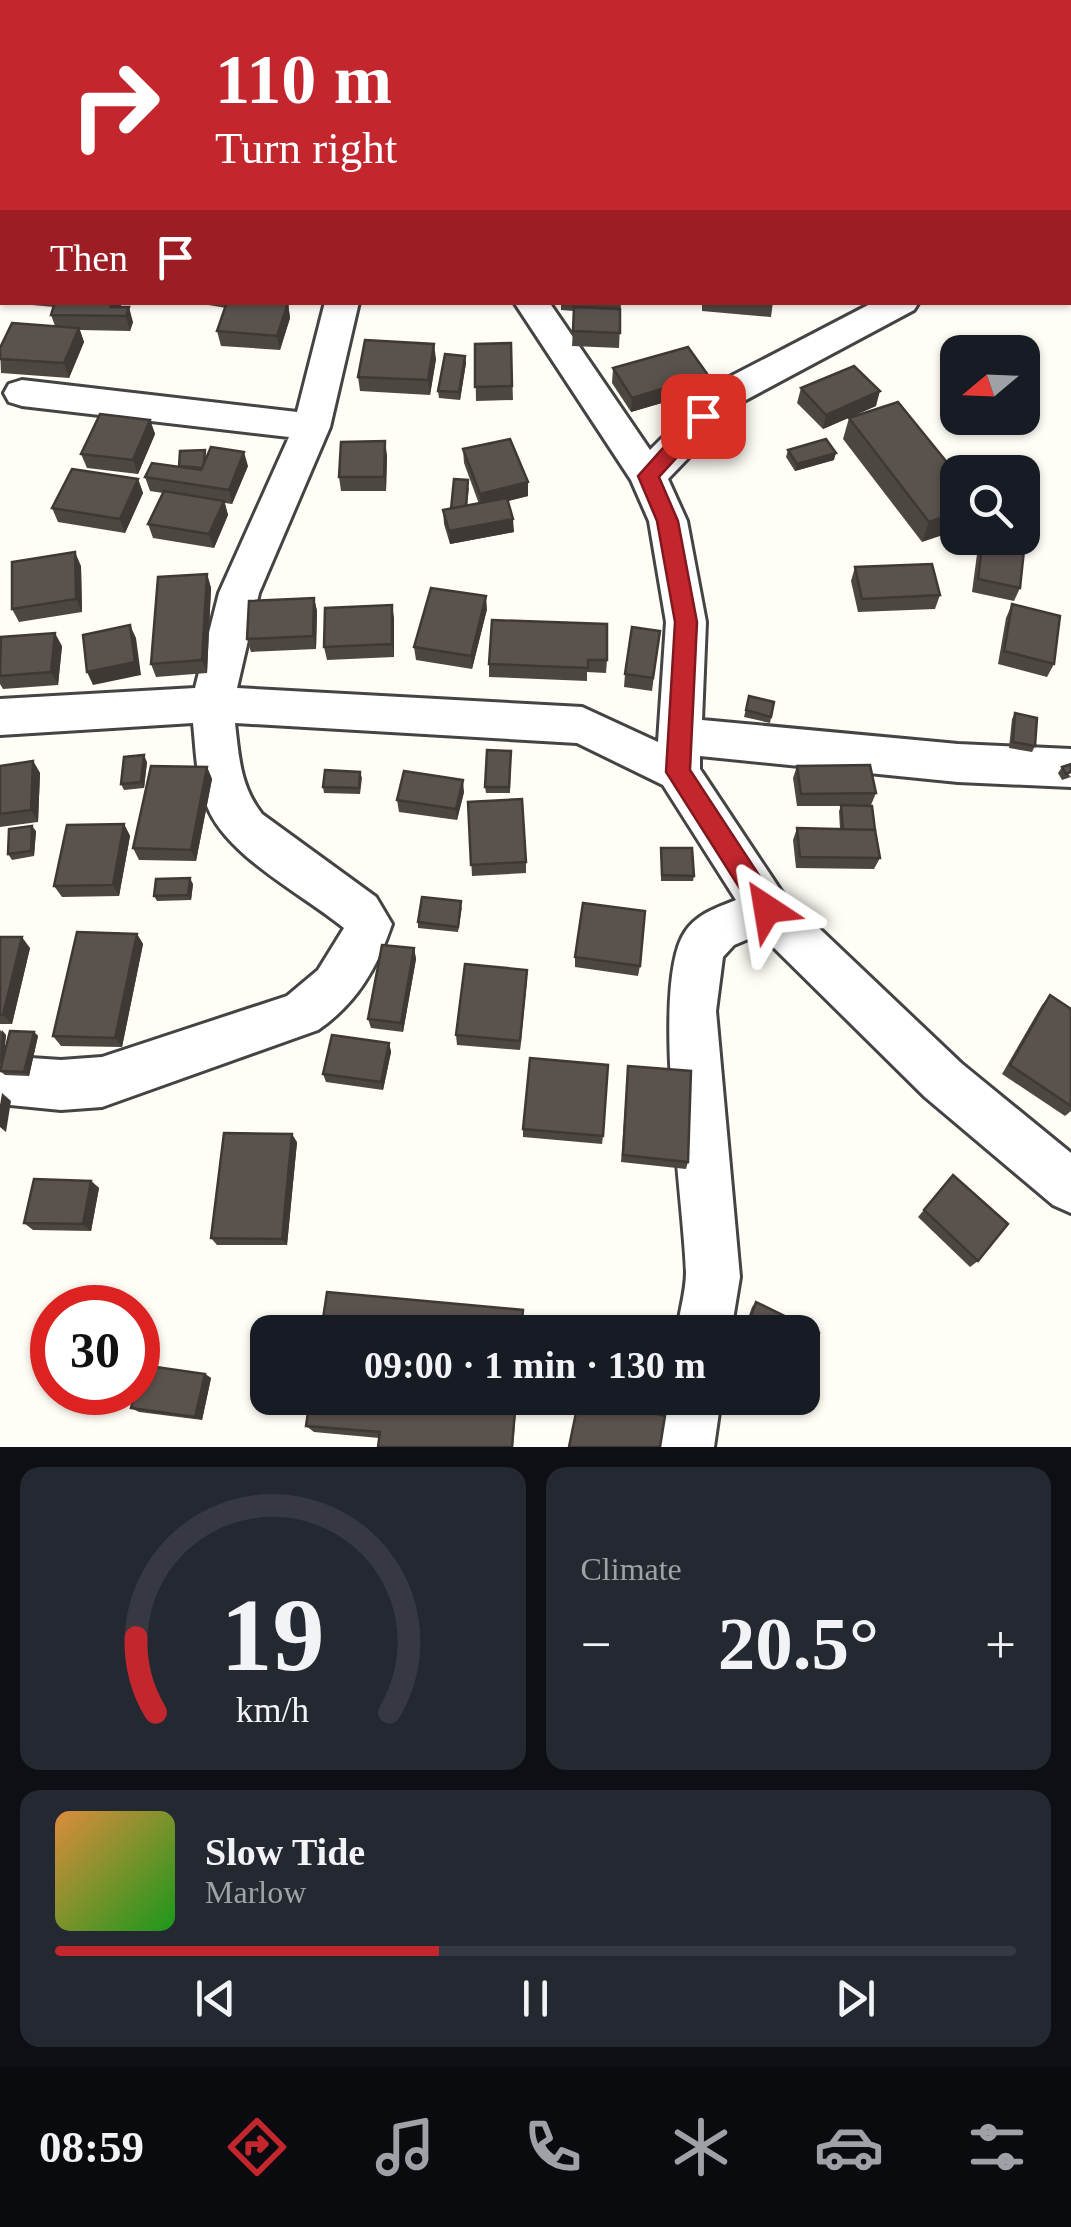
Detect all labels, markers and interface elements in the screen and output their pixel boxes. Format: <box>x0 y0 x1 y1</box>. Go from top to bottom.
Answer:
icon: right <box>50 40 180 170</box>
text: 110 m <box>215 41 392 118</box>
text: Turn right <box>215 123 397 173</box>
icon: arrive <box>148 230 203 285</box>
text: Then <box>50 237 128 279</box>
north arrow <box>940 335 1040 435</box>
map controls <box>940 335 1040 555</box>
pin <box>661 374 746 459</box>
icon: arrive <box>676 389 731 444</box>
button: search <box>940 455 1040 555</box>
position arrow <box>715 857 819 961</box>
speed limit sign: 30 <box>30 1285 160 1415</box>
text: 09:00 · 1 min · 130 m <box>364 1344 706 1386</box>
text: Climate <box>581 1551 682 1587</box>
text: 19 <box>221 1577 325 1692</box>
text: 20.5° <box>718 1602 879 1685</box>
text: − <box>581 1614 612 1675</box>
text: + <box>985 1614 1016 1675</box>
text: km/h <box>236 1690 310 1730</box>
text: Slow Tide <box>205 1831 365 1873</box>
text: Marlow <box>205 1874 306 1910</box>
icon: previous <box>188 1971 243 2026</box>
icon: pause <box>508 1971 563 2026</box>
icon: next <box>828 1971 883 2026</box>
icon: directions <box>222 2112 292 2182</box>
icon: music <box>370 2112 440 2182</box>
icon: phone <box>518 2112 588 2182</box>
icon: climate <box>666 2112 736 2182</box>
icon: car <box>814 2112 884 2182</box>
icon: filters <box>962 2112 1032 2182</box>
text: 08:59 <box>39 2122 144 2172</box>

